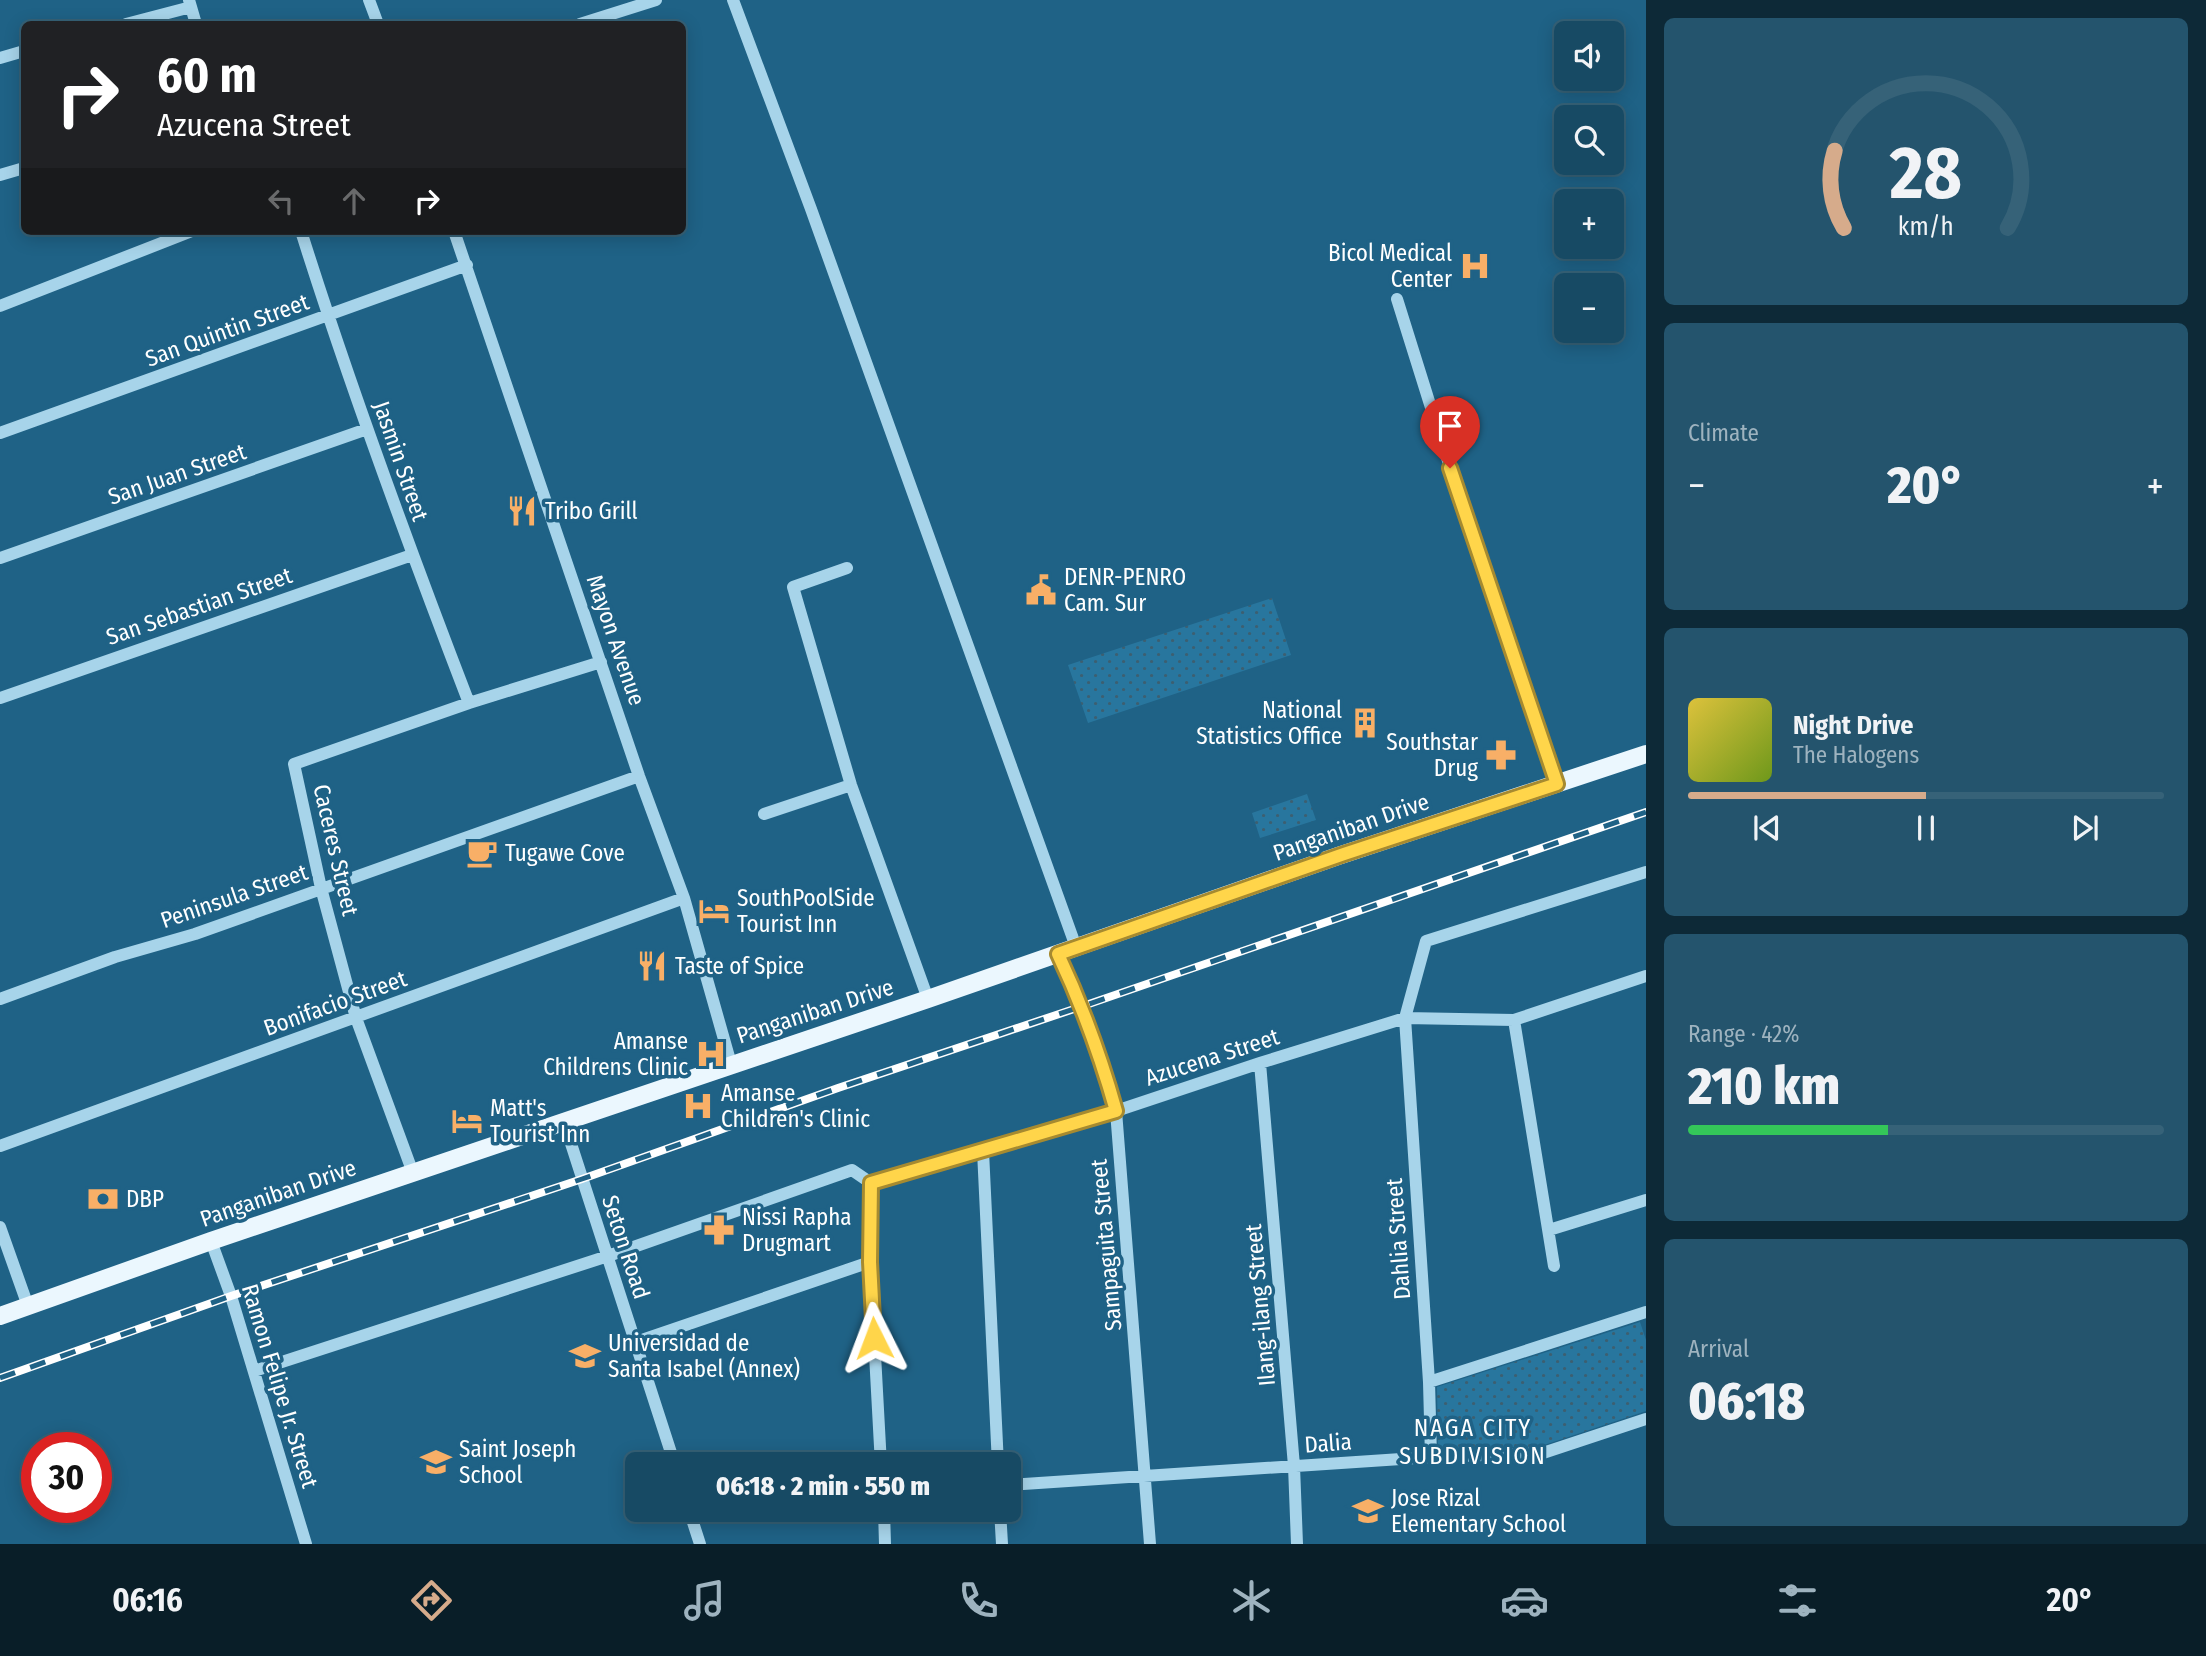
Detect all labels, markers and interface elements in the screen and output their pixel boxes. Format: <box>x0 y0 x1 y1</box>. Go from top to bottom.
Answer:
map controls <box>1554 21 1624 343</box>
button: sound <box>1554 21 1624 91</box>
text: 60 m <box>157 46 257 105</box>
icon: right <box>42 49 133 140</box>
button: search <box>1554 105 1624 175</box>
text: Azucena Street <box>157 106 351 144</box>
text: 28 <box>1889 130 1962 217</box>
icon: left <box>262 182 300 220</box>
icon: ahead <box>335 182 373 220</box>
icon: right <box>408 182 446 220</box>
button: + <box>1554 189 1624 259</box>
text: km/h <box>1898 211 1954 241</box>
place label: Bicol Medical Center <box>1328 239 1452 293</box>
hospital icon: Bicol Medical Center <box>1458 249 1492 283</box>
button: − <box>1554 273 1624 343</box>
street label: San Quintin Street <box>141 287 313 373</box>
pin <box>1420 396 1480 468</box>
street label: Jasmin Street <box>367 397 435 525</box>
icon: arrive <box>1431 407 1469 445</box>
text: Climate <box>1688 419 1759 447</box>
street label: San Juan Street <box>104 437 250 511</box>
text: 20° <box>1887 454 1965 517</box>
text: − <box>1688 463 1705 509</box>
text: + <box>2147 463 2164 509</box>
restaurant icon: Tribo Grill <box>505 494 539 528</box>
place label: Tribo Grill <box>545 497 638 525</box>
street label: San Sebastian Street <box>102 561 296 651</box>
place label: DENR-PENRO Cam. Sur <box>1064 563 1186 617</box>
street label: Mayon Avenue <box>581 571 651 709</box>
public building icon: DENR-PENRO Cam. Sur <box>1024 573 1058 607</box>
place label: National Statistics Office <box>1196 696 1342 750</box>
building icon: National Statistics Office <box>1348 706 1382 740</box>
text: Night Drive <box>1793 710 1913 741</box>
place label: Southstar Drug <box>1386 728 1478 782</box>
pharmacy icon: Southstar Drug <box>1484 738 1518 772</box>
text: The Halogens <box>1793 741 1919 769</box>
street label: Caceres Street <box>307 782 365 919</box>
street label: Panganiban Drive <box>1269 787 1433 867</box>
icon: previous <box>1748 809 1786 847</box>
icon: pause <box>1907 809 1945 847</box>
icon: next <box>2066 809 2104 847</box>
cafe icon: Tugawe Cove <box>465 836 499 870</box>
place label: Tugawe Cove <box>505 839 625 867</box>
street label: Peninsula Street <box>157 858 312 934</box>
place label: SouthPoolSide Tourist Inn <box>737 884 875 938</box>
hotel icon: SouthPoolSide Tourist Inn <box>697 894 731 928</box>
restaurant icon: Taste of Spice <box>635 949 669 983</box>
place label: Taste of Spice <box>675 952 804 980</box>
street label: Bonifacio Street <box>260 964 411 1042</box>
street label: Panganiban Drive <box>733 972 897 1050</box>
text: Range · 42% <box>1688 1020 1799 1048</box>
street label: Azucena Street <box>1142 1022 1283 1092</box>
place label: Amanse Childrens Clinic <box>543 1027 688 1081</box>
hospital icon: Amanse Childrens Clinic <box>694 1037 728 1071</box>
text: 210 km <box>1688 1055 1840 1118</box>
place label: Amanse Children's Clinic <box>721 1079 870 1133</box>
hospital icon: Amanse Children's Clinic <box>681 1089 715 1123</box>
place label: Matt's Tourist Inn <box>490 1094 590 1148</box>
hotel icon: Matt's Tourist Inn <box>450 1104 484 1138</box>
street label: Panganiban Drive <box>196 1153 360 1233</box>
street label: Sampaguita Street <box>1084 1157 1127 1332</box>
street label: Dahlia Street <box>1380 1177 1416 1301</box>
bank icon: DBP <box>86 1182 120 1216</box>
place label: DBP <box>126 1185 164 1213</box>
street label: Seton Road <box>596 1192 656 1302</box>
place label: Nissi Rapha Drugmart <box>742 1203 852 1257</box>
pharmacy icon: Nissi Rapha Drugmart <box>702 1213 736 1247</box>
street label: Ilang-ilang Street <box>1239 1222 1281 1387</box>
street label: Ramon Felipe Jr. Street <box>236 1281 324 1492</box>
position arrow <box>837 1301 911 1375</box>
place label: Universidad de Santa Isabel (Annex) <box>608 1329 800 1383</box>
text: Arrival <box>1688 1335 1749 1363</box>
school or university icon: Universidad de Santa Isabel (Annex) <box>568 1339 602 1373</box>
text: 06:18 <box>1688 1370 1805 1433</box>
district label: NAGA CITY SUBDIVISION <box>1399 1414 1547 1470</box>
street label: Dalia <box>1303 1427 1353 1459</box>
speed limit sign: 30 <box>21 1432 112 1523</box>
place label: Saint Joseph School <box>459 1435 576 1489</box>
school or university icon: Saint Joseph School <box>419 1445 453 1479</box>
text: 06:18 · 2 min · 550 m <box>716 1471 930 1502</box>
place label: Jose Rizal Elementary School <box>1391 1484 1566 1538</box>
school or university icon: Jose Rizal Elementary School <box>1351 1494 1385 1528</box>
icon: directions <box>407 1576 456 1625</box>
icon: music <box>680 1576 729 1625</box>
icon: phone <box>954 1576 1003 1625</box>
icon: climate <box>1227 1576 1276 1625</box>
icon: car <box>1500 1576 1549 1625</box>
icon: filters <box>1773 1576 1822 1625</box>
text: 06:16 <box>112 1581 183 1619</box>
text: 20° <box>2047 1581 2094 1619</box>

